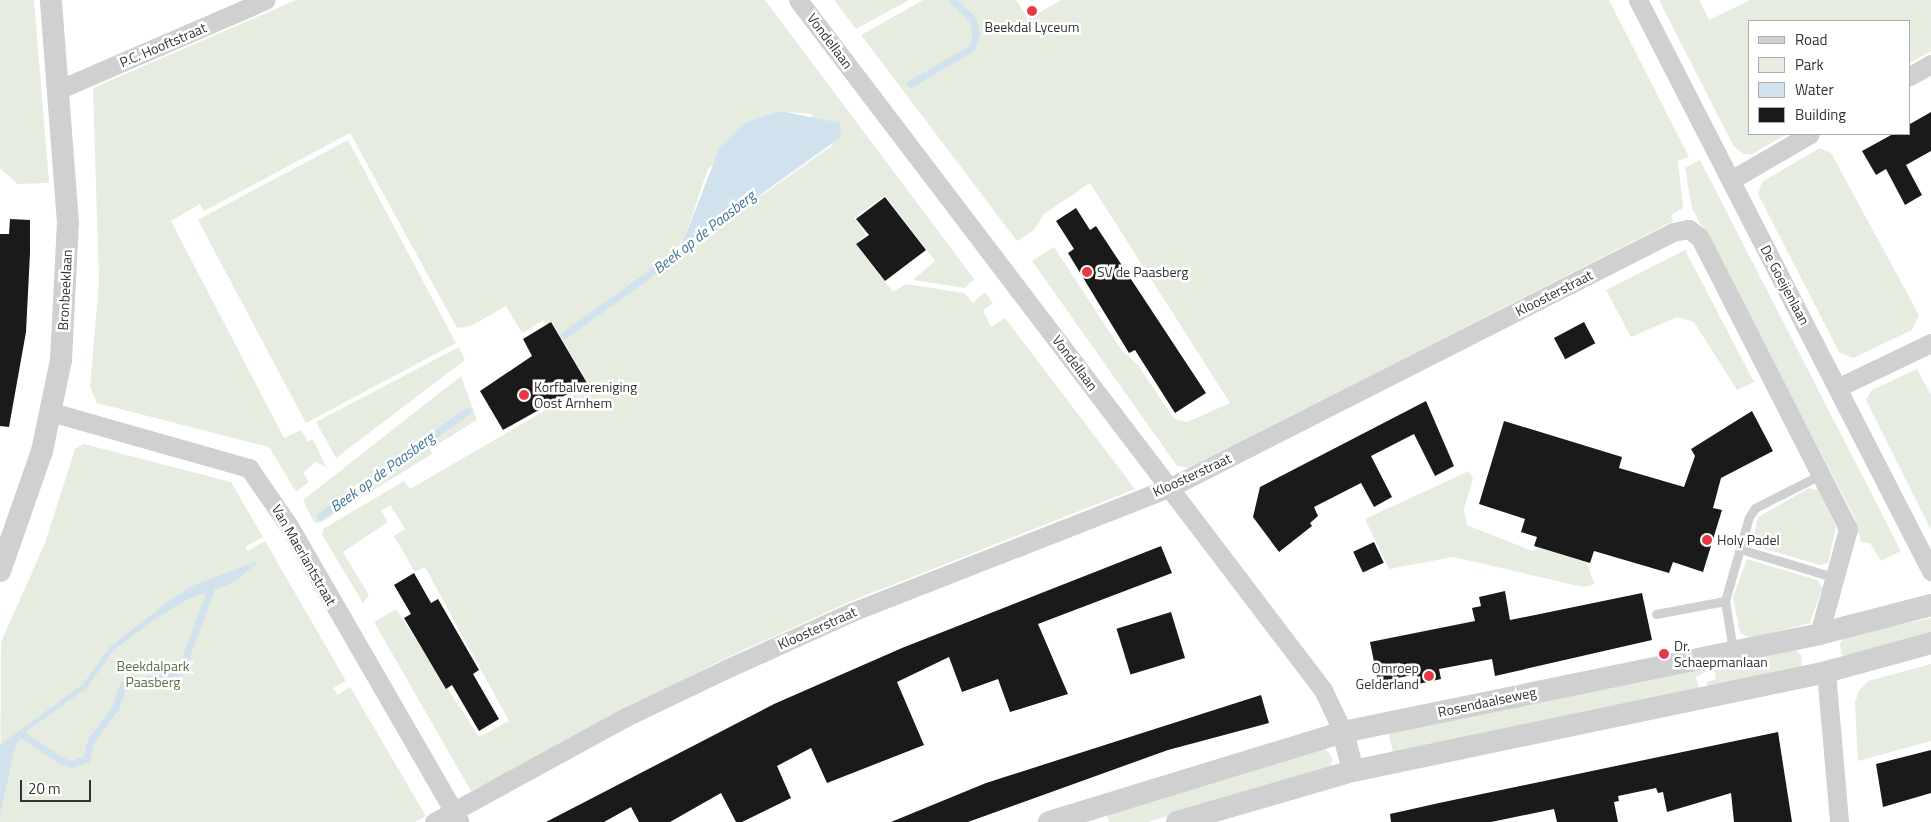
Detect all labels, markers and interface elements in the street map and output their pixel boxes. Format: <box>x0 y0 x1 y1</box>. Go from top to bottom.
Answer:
marker: Beekdal Lyceum <box>1026 5 1038 17</box>
street label: Vondellaan <box>804 10 856 72</box>
street label: P.C. Hooftstraat <box>117 19 209 71</box>
place label: Beekdal Lyceum <box>985 19 1079 35</box>
legend <box>1748 20 1911 135</box>
text: Road <box>1795 28 1827 51</box>
text: Park <box>1795 53 1824 76</box>
text: Water <box>1795 78 1834 101</box>
text: Building <box>1795 103 1846 126</box>
water label: Beek op de Paasberg <box>650 187 758 277</box>
street label: De Goeijenlaan <box>1757 242 1813 328</box>
street label: Bronbeeklaan <box>54 249 76 331</box>
place label: SV de Paasberg <box>1097 264 1188 280</box>
marker: SV de Paasberg <box>1081 266 1093 278</box>
street label: Kloosterstraat <box>1513 266 1595 320</box>
street label: Vondellaan <box>1049 332 1101 394</box>
place label: Korfbalvereniging Oost Arnhem <box>534 379 637 412</box>
marker: Korfbalvereniging Oost Arnhem <box>518 389 530 401</box>
water label: Beek op de Paasberg <box>326 428 438 516</box>
street label: Kloosterstraat <box>1150 450 1234 500</box>
street label: Van Maerlantstraat <box>268 501 340 609</box>
place label: Holy Padel <box>1717 532 1780 548</box>
marker: Holy Padel <box>1701 534 1713 546</box>
street label: Kloosterstraat <box>775 603 859 653</box>
place label: Dr. Schaepmanlaan <box>1674 638 1768 670</box>
marker: Dr. Schaepmanlaan <box>1658 648 1670 660</box>
park label: Beekdalpark Paasberg <box>117 658 189 690</box>
place label: Omroep Gelderland <box>1356 660 1419 692</box>
marker: Omroep Gelderland <box>1423 670 1435 682</box>
street label: Rosendaalseweg <box>1436 683 1538 721</box>
scale bar <box>22 770 94 802</box>
text: 20 m <box>28 777 61 800</box>

